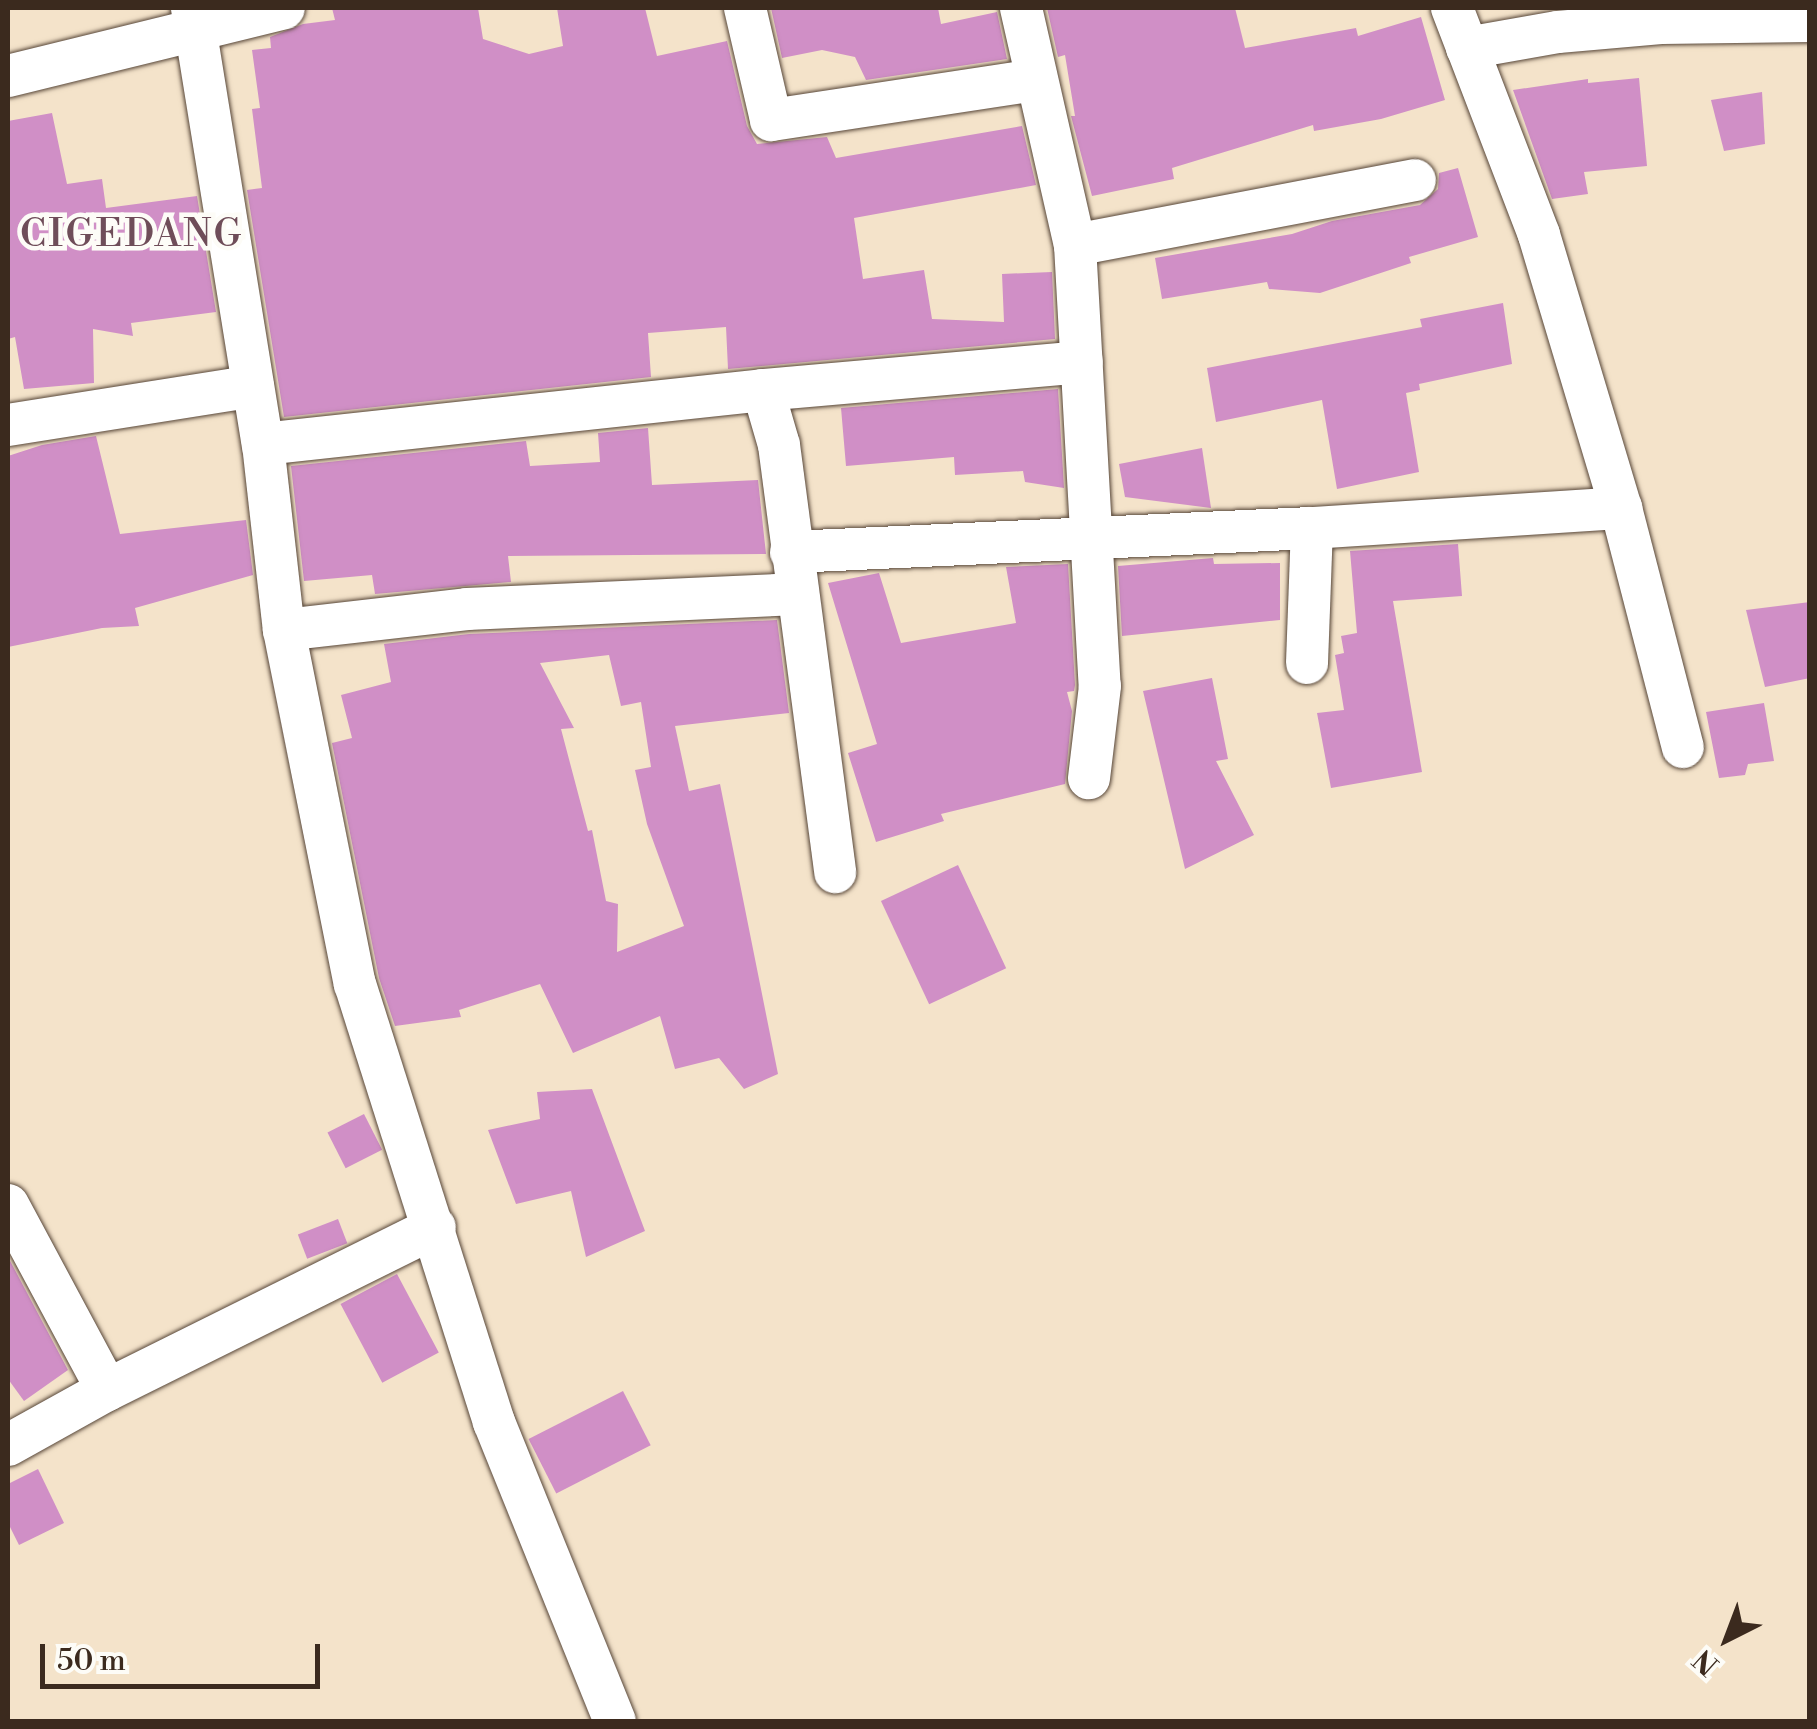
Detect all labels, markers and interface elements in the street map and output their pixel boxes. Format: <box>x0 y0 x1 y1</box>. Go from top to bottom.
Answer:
district label: CIGEDANG <box>20 212 244 258</box>
north arrow <box>1677 1589 1777 1689</box>
scale bar <box>45 1624 325 1686</box>
text: N <box>1687 1641 1727 1682</box>
text: 50 m <box>57 1642 126 1680</box>

